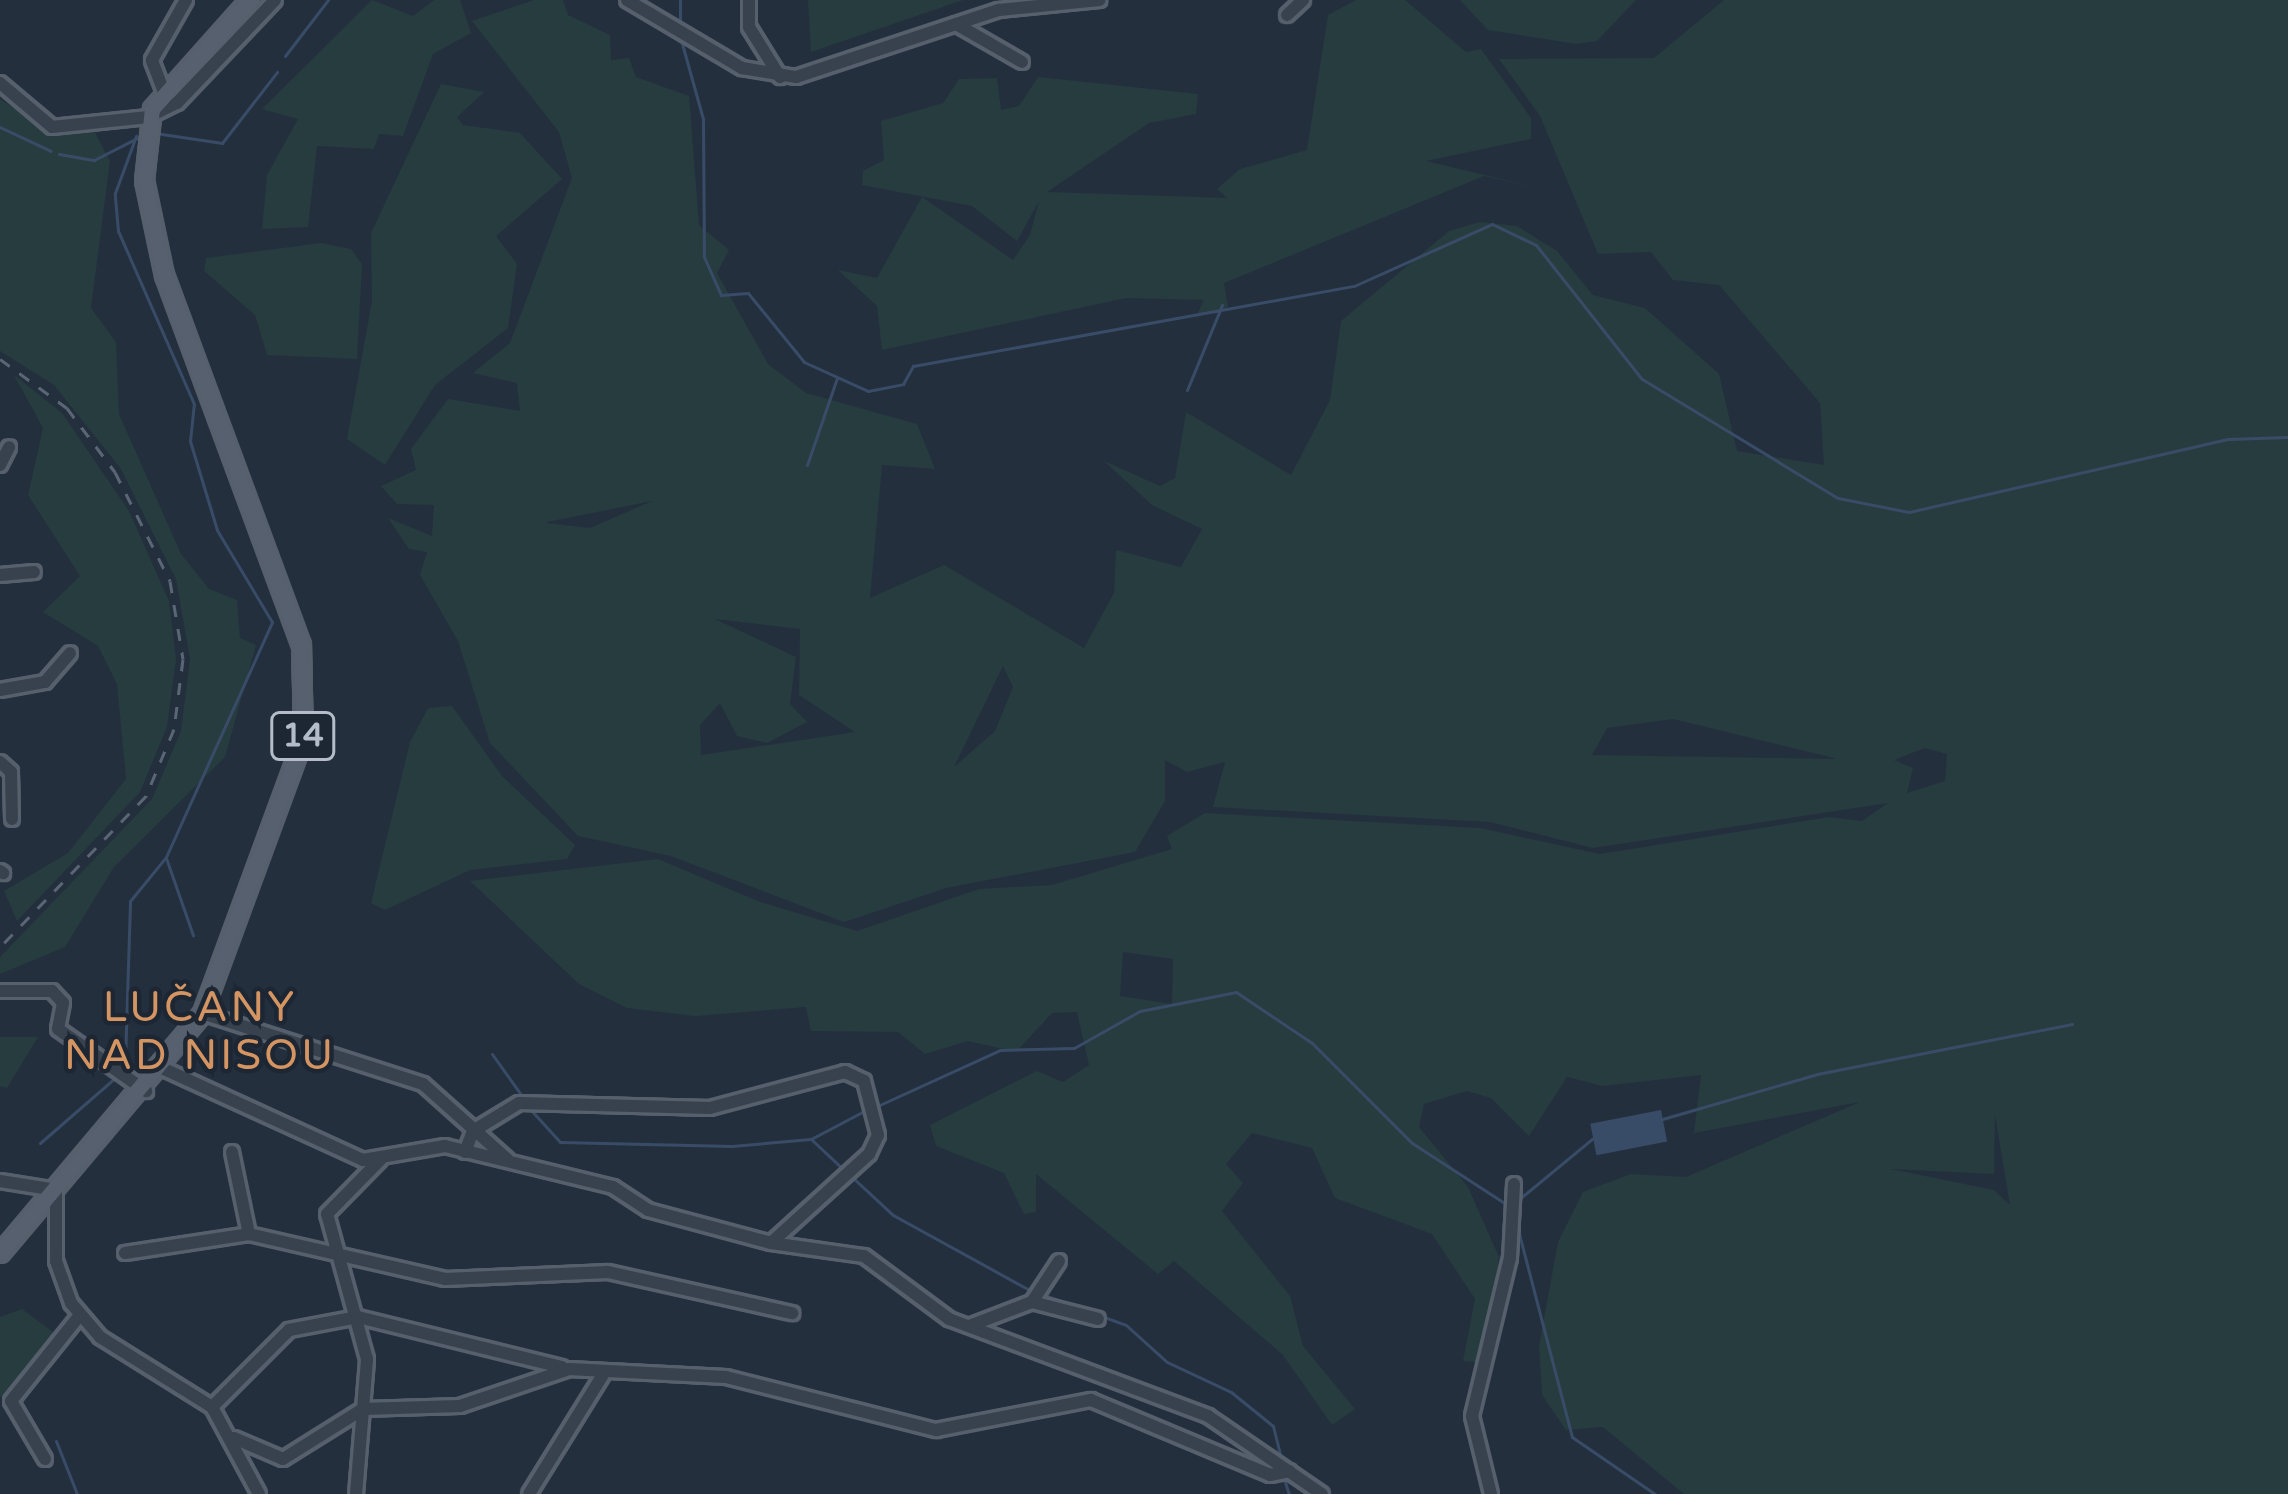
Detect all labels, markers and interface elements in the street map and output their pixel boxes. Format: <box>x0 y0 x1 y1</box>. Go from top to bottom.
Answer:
road number: 14 <box>270 709 336 763</box>
district label: LUČANY NAD NISOU <box>64 983 336 1082</box>

